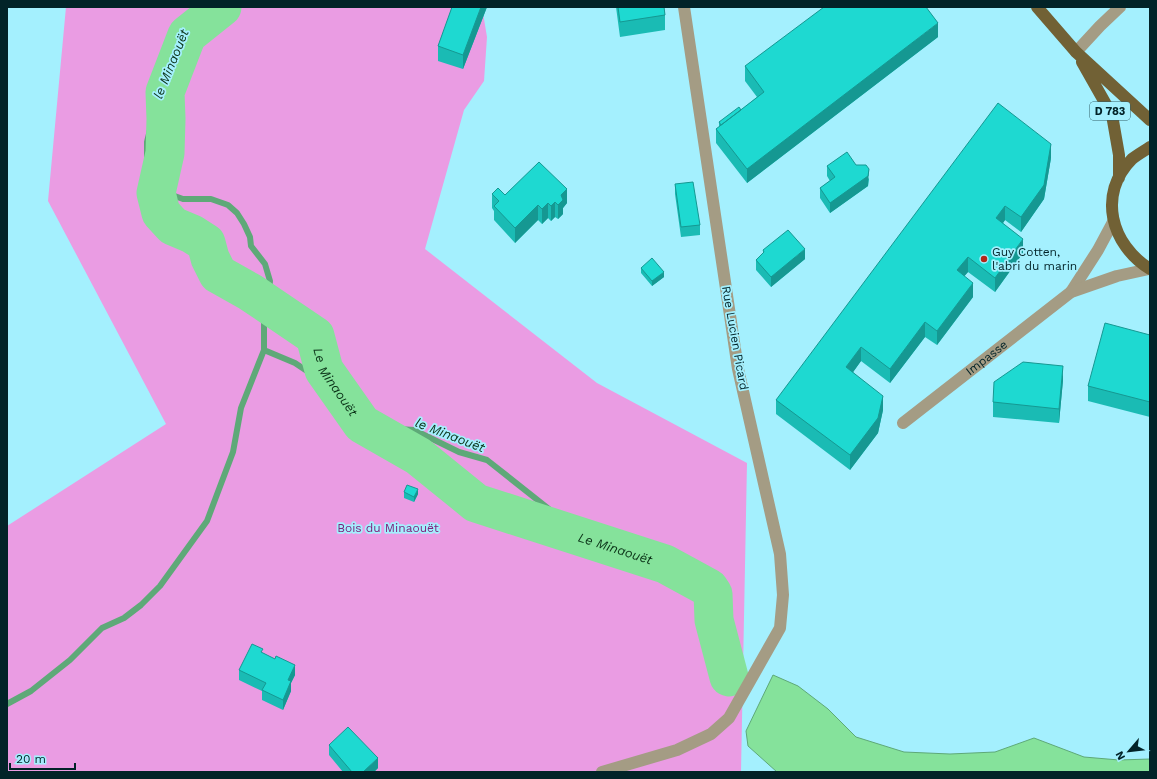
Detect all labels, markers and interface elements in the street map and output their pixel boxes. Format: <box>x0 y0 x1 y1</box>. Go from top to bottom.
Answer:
water label: le Minaouët <box>150 26 192 101</box>
road number: D 783 <box>1090 102 1130 120</box>
place label: Guy Cotten, l'abri du marin <box>992 245 1077 273</box>
marker: Guy Cotten, l'abri du marin <box>979 254 989 264</box>
street label: Rue Lucien Picard <box>719 285 751 391</box>
street label: Impasse <box>963 337 1010 378</box>
water label: Le Minaouët <box>311 346 362 419</box>
water label: le Minaouët <box>413 415 488 455</box>
park label: Bois du Minaouët <box>337 521 439 535</box>
water label: Le Minaouët <box>576 529 655 567</box>
north arrow <box>1109 731 1149 771</box>
scale bar <box>10 745 75 771</box>
text: N <box>1113 749 1128 762</box>
text: 20 m <box>16 752 46 766</box>

